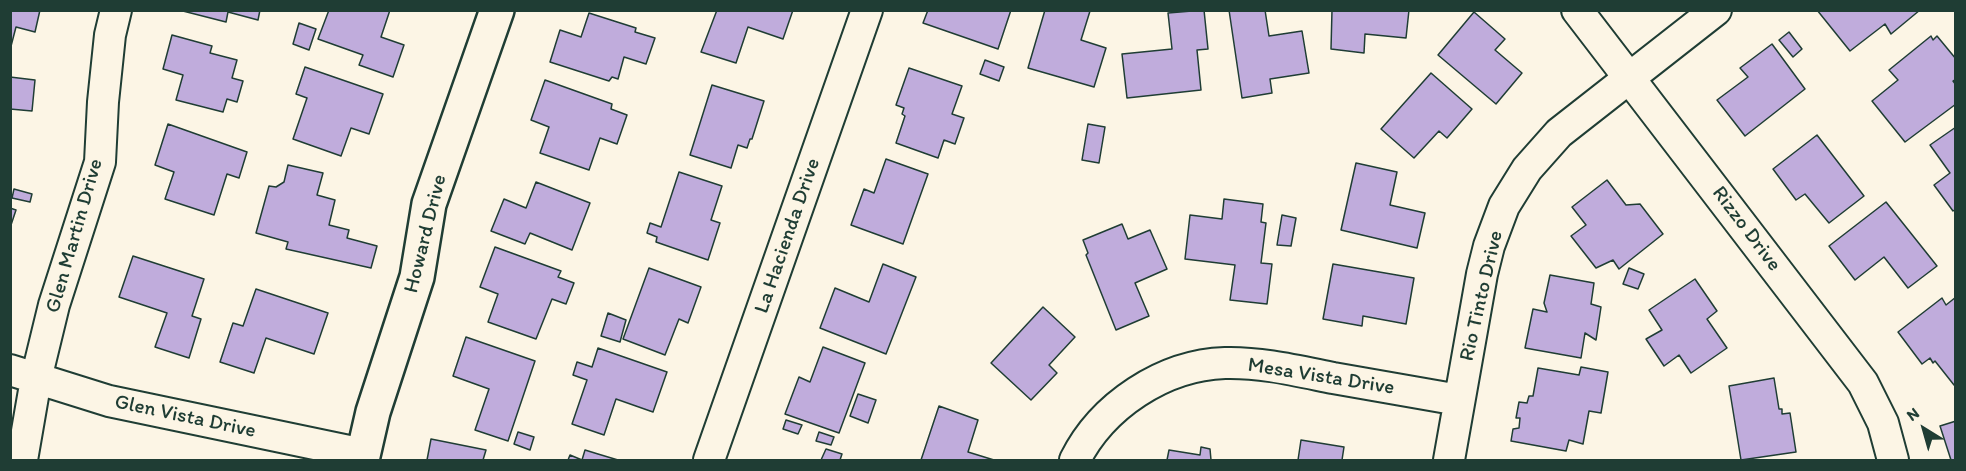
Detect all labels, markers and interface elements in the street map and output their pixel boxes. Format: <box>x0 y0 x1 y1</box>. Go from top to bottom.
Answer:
street label: La Hacienda Drive <box>750 155 826 317</box>
street label: Glen Martin Drive <box>41 156 109 316</box>
street label: Howard Drive <box>399 172 453 296</box>
street label: Rizzo Drive <box>1706 181 1786 277</box>
street label: Rio Tinto Drive <box>1455 228 1509 364</box>
street label: Mesa Vista Drive <box>1246 353 1396 401</box>
street label: Glen Vista Drive <box>112 390 258 444</box>
north arrow <box>1894 399 1954 459</box>
text: N <box>1903 403 1923 425</box>

